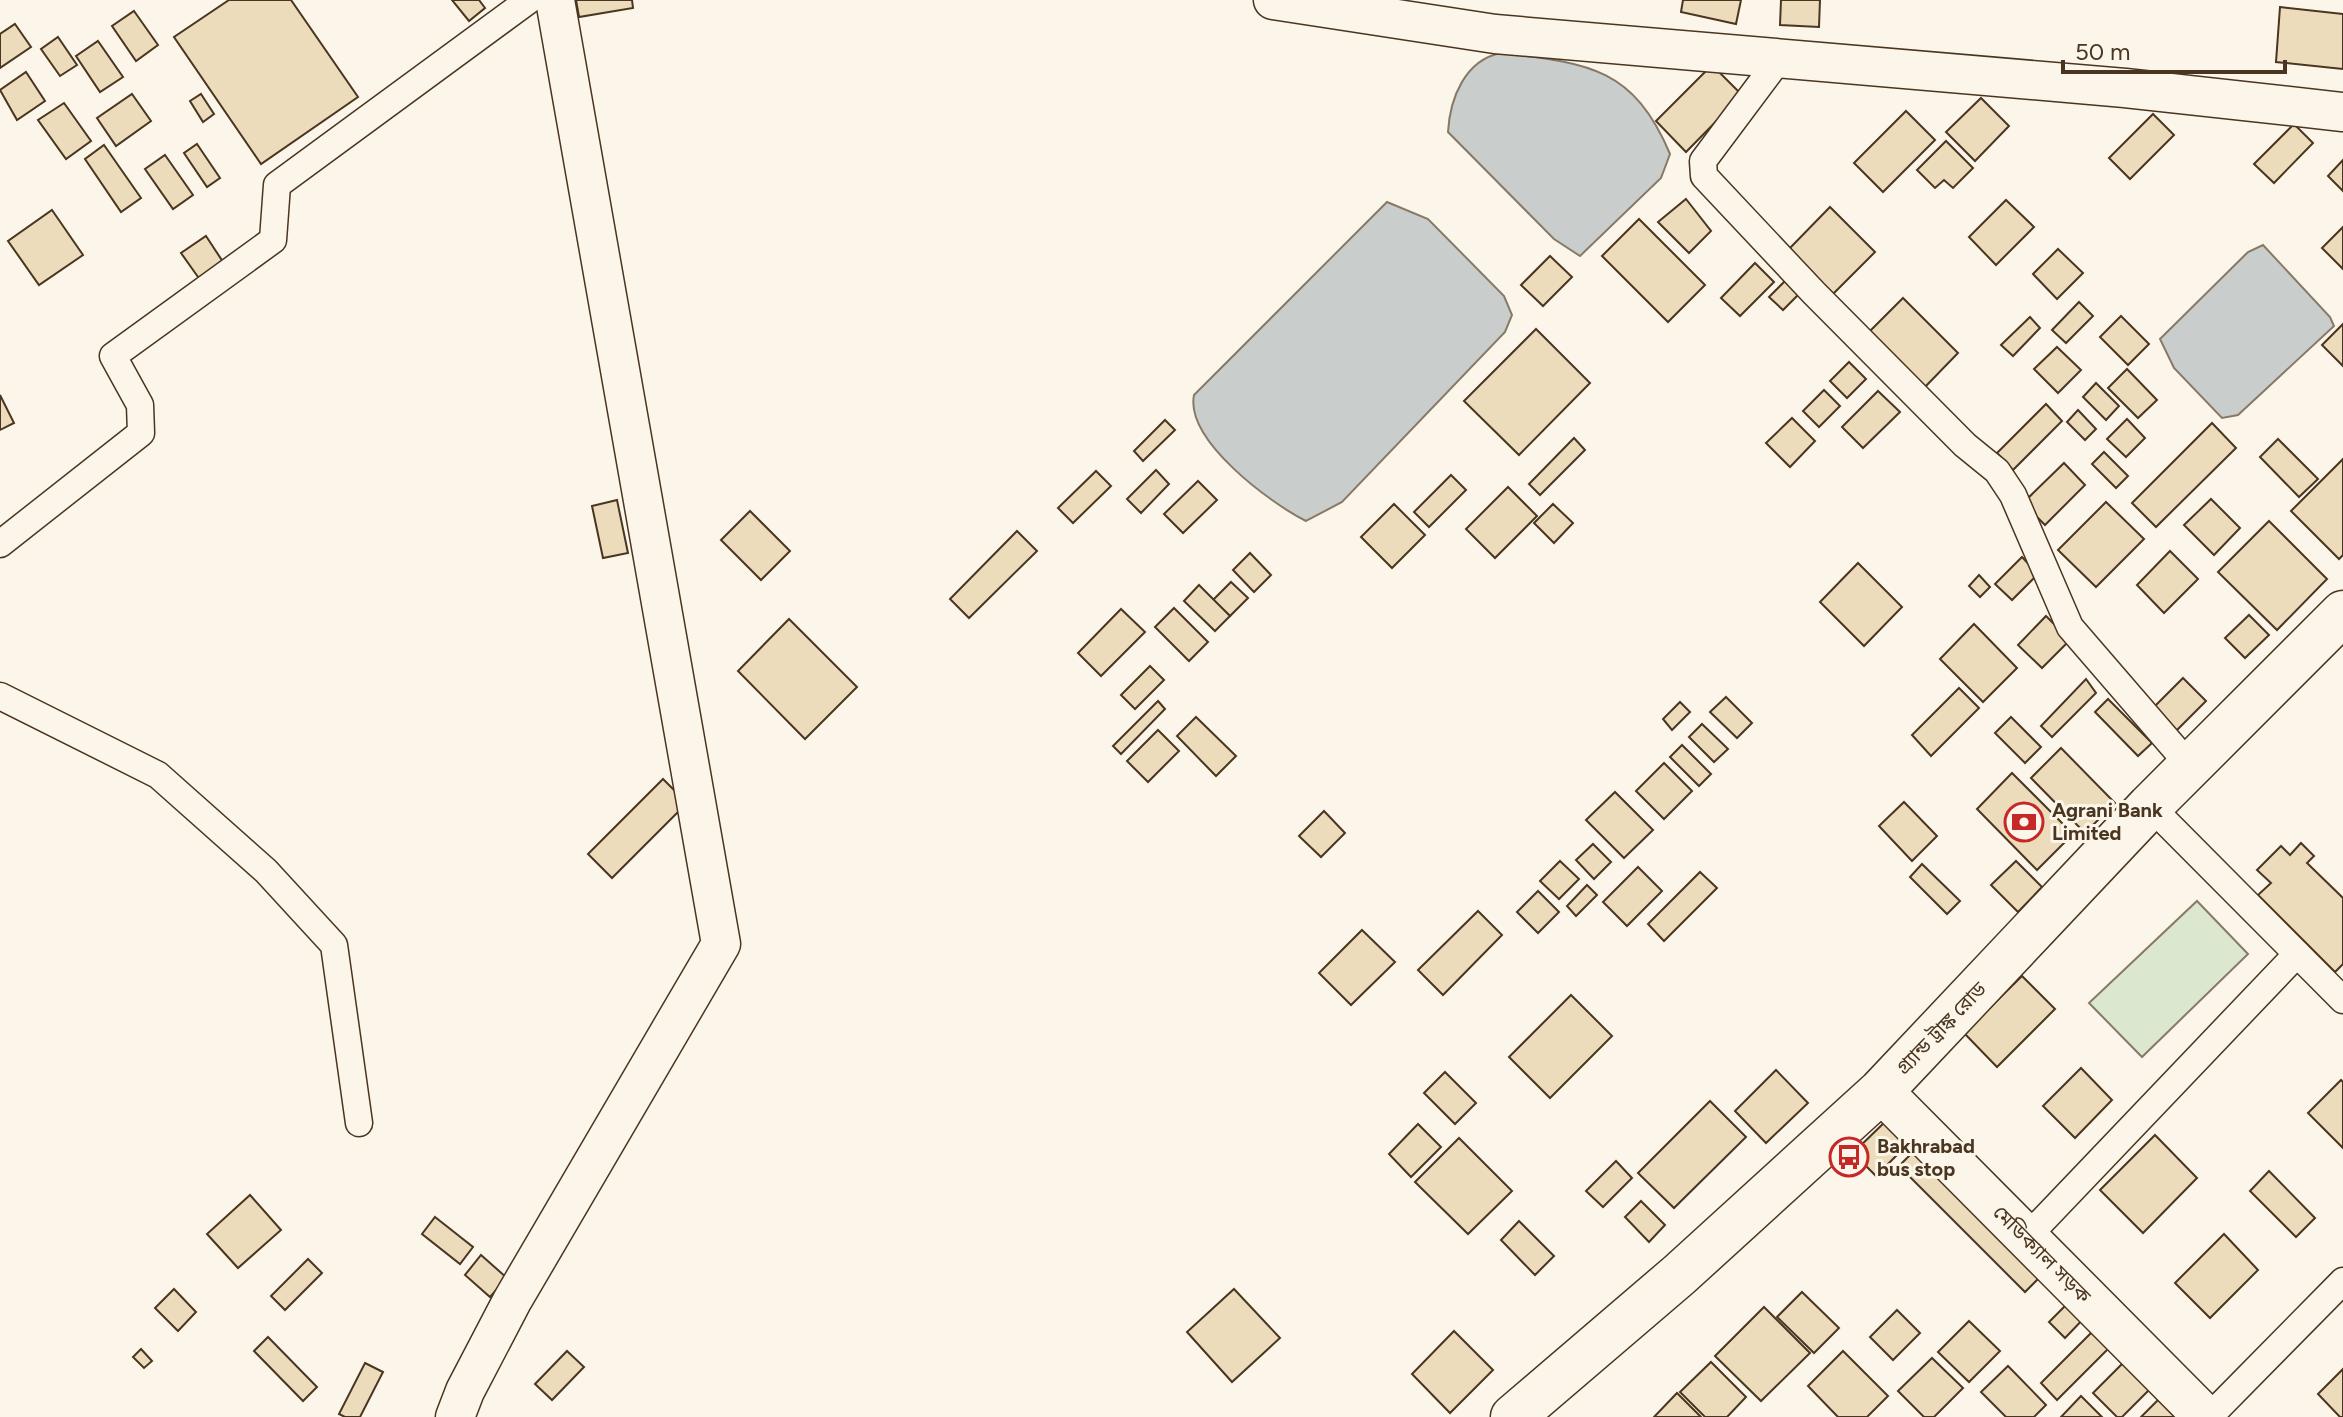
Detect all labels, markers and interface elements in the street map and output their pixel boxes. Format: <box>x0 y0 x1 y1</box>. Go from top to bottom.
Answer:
scale bar <box>2063 24 2285 74</box>
text: 50 m <box>2075 37 2131 66</box>
place label: Agrani Bank Limited <box>2052 798 2163 845</box>
bank icon: Agrani Bank Limited <box>2003 801 2045 843</box>
street label: গ্র্যান্ড ট্রাঙ্ক রোড <box>1891 976 1992 1079</box>
place label: Bakhrabad bus stop <box>1877 1134 1975 1181</box>
bus stop icon: Bakhrabad bus stop <box>1828 1136 1870 1178</box>
street label: মেডিক্যাল সড়ক <box>1988 1200 2096 1308</box>

